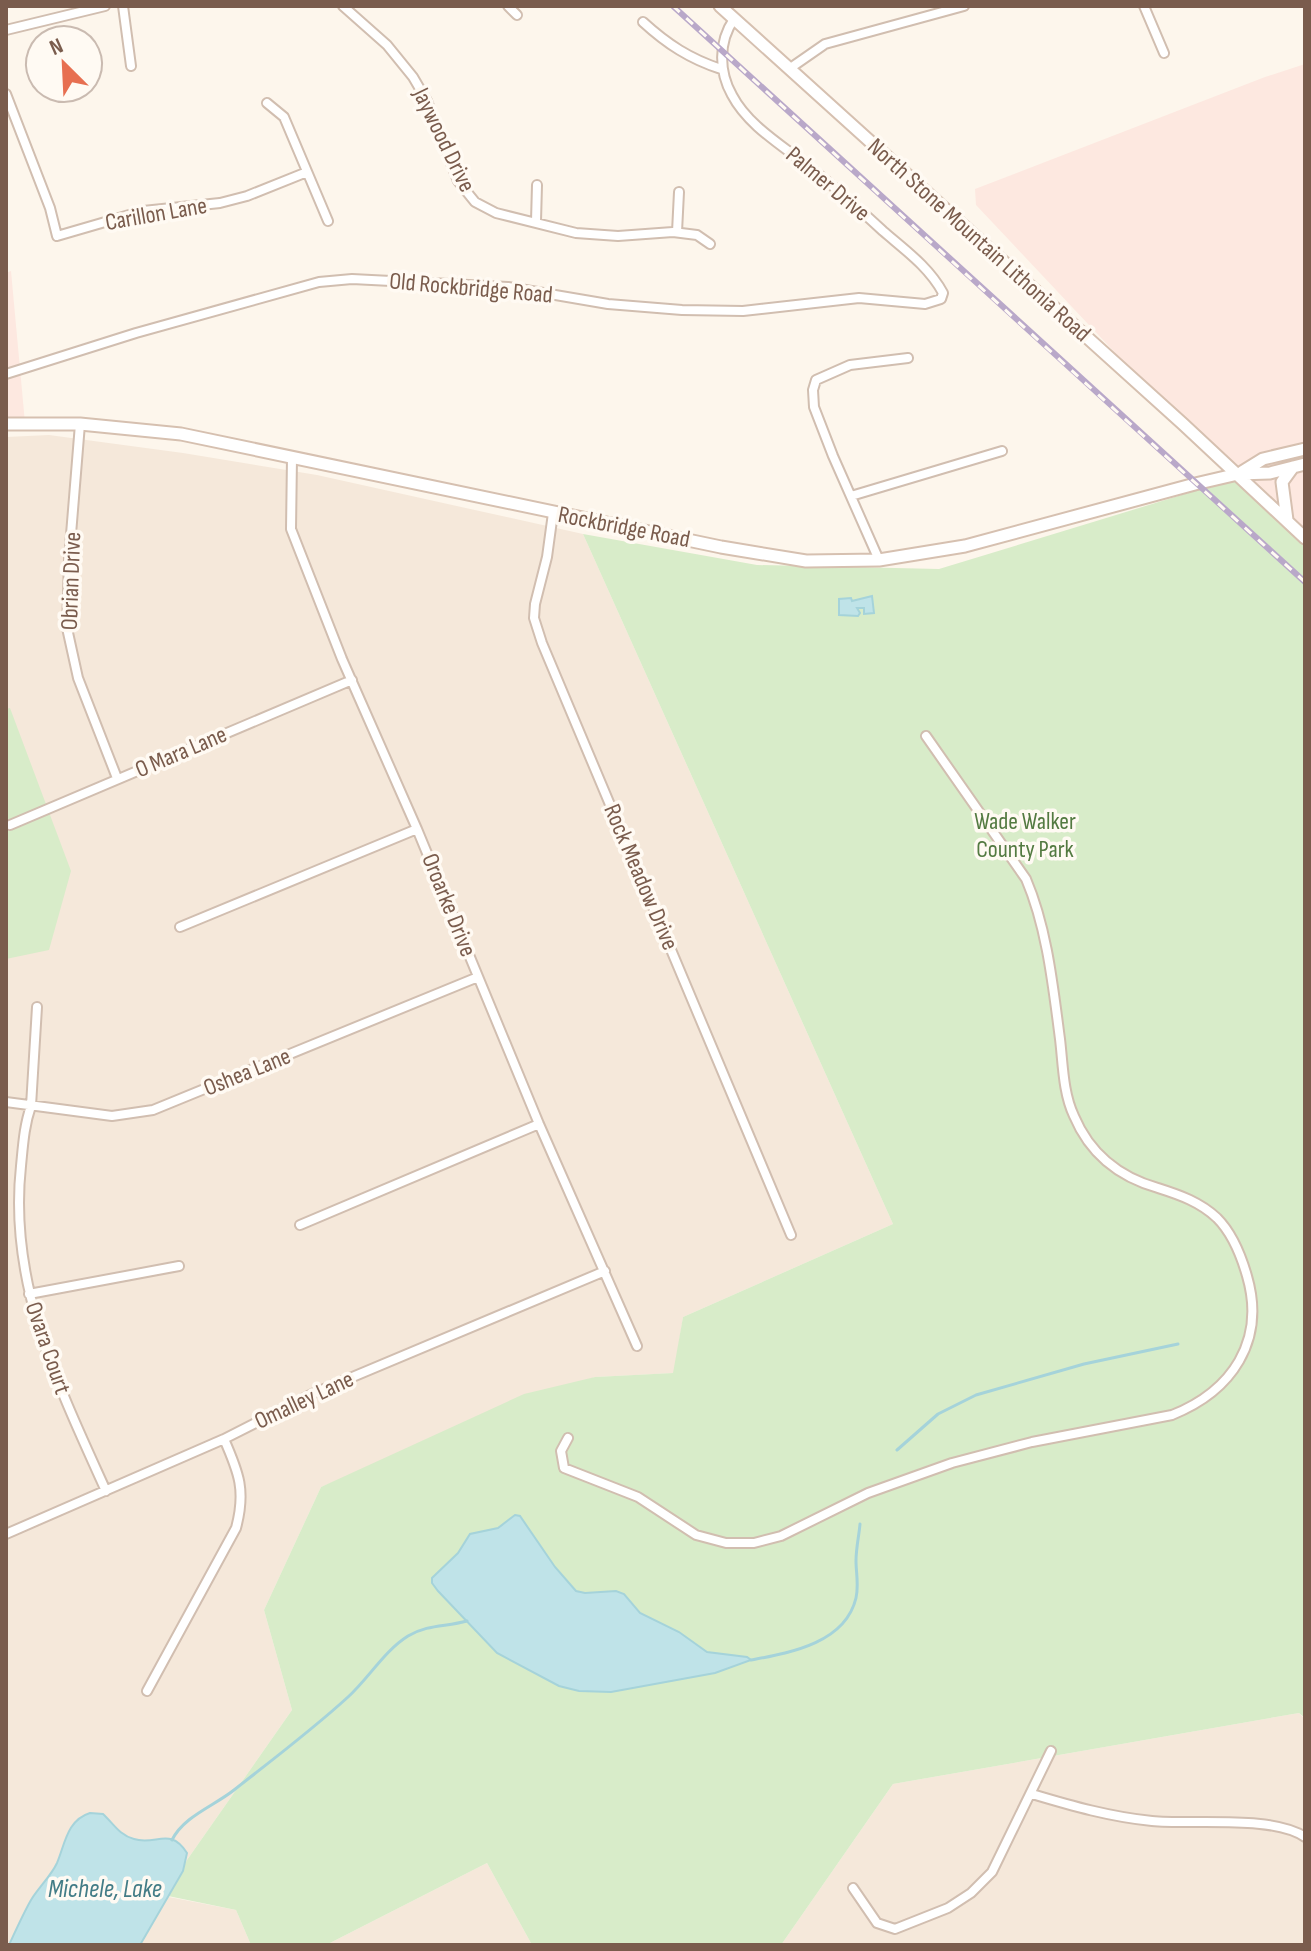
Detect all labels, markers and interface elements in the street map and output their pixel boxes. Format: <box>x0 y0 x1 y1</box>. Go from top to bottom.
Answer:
north arrow <box>24 24 104 104</box>
text: N <box>46 32 67 62</box>
street label: Jaywood Drive <box>406 82 482 197</box>
street label: North Stone Mountain Lithonia Road <box>861 132 1097 348</box>
street label: Palmer Drive <box>780 140 876 228</box>
street label: Carillon Lane <box>103 191 209 237</box>
street label: Old Rockbridge Road <box>388 266 554 310</box>
street label: Rockbridge Road <box>556 500 692 554</box>
street label: Obrian Drive <box>55 531 87 631</box>
street label: O Mara Lane <box>131 720 231 784</box>
street label: Rock Meadow Drive <box>597 800 685 954</box>
park label: Wade Walker County Park <box>974 807 1076 864</box>
street label: Oroarke Drive <box>415 849 483 961</box>
street label: Oshea Lane <box>199 1041 295 1103</box>
street label: Ovara Court <box>19 1298 77 1398</box>
street label: Omalley Lane <box>250 1364 358 1436</box>
water label: Michele, Lake <box>48 1874 162 1905</box>

